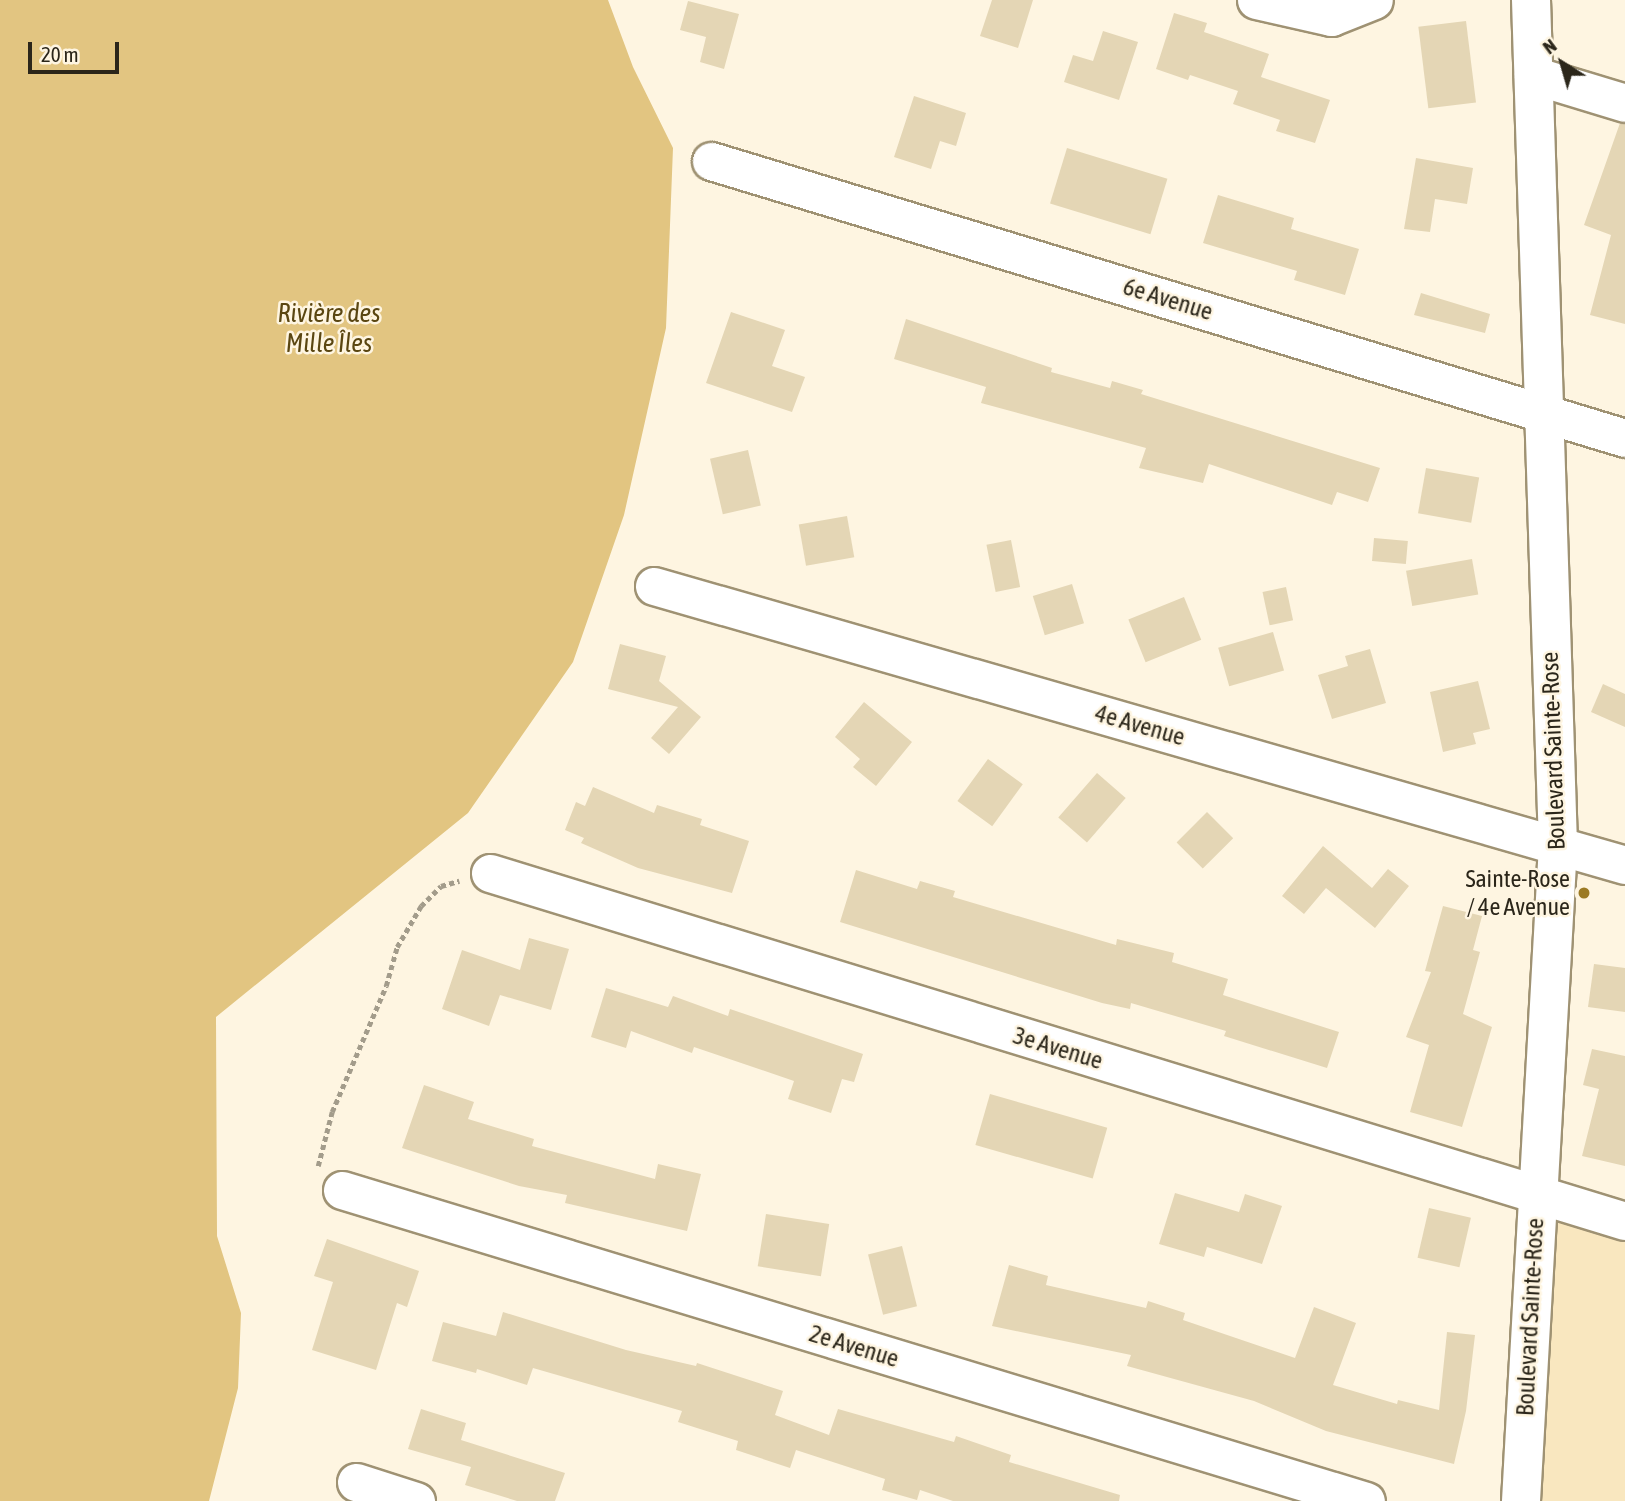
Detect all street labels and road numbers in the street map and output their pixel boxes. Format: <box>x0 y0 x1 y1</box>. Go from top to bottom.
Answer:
street label: 6e Avenue <box>1120 272 1216 326</box>
street label: Boulevard Sainte-Rose <box>1535 651 1571 851</box>
street label: 4e Avenue <box>1092 698 1188 752</box>
street label: 3e Avenue <box>1010 1021 1106 1075</box>
street label: Boulevard Sainte-Rose <box>1510 1217 1550 1417</box>
street label: 2e Avenue <box>806 1319 902 1373</box>

